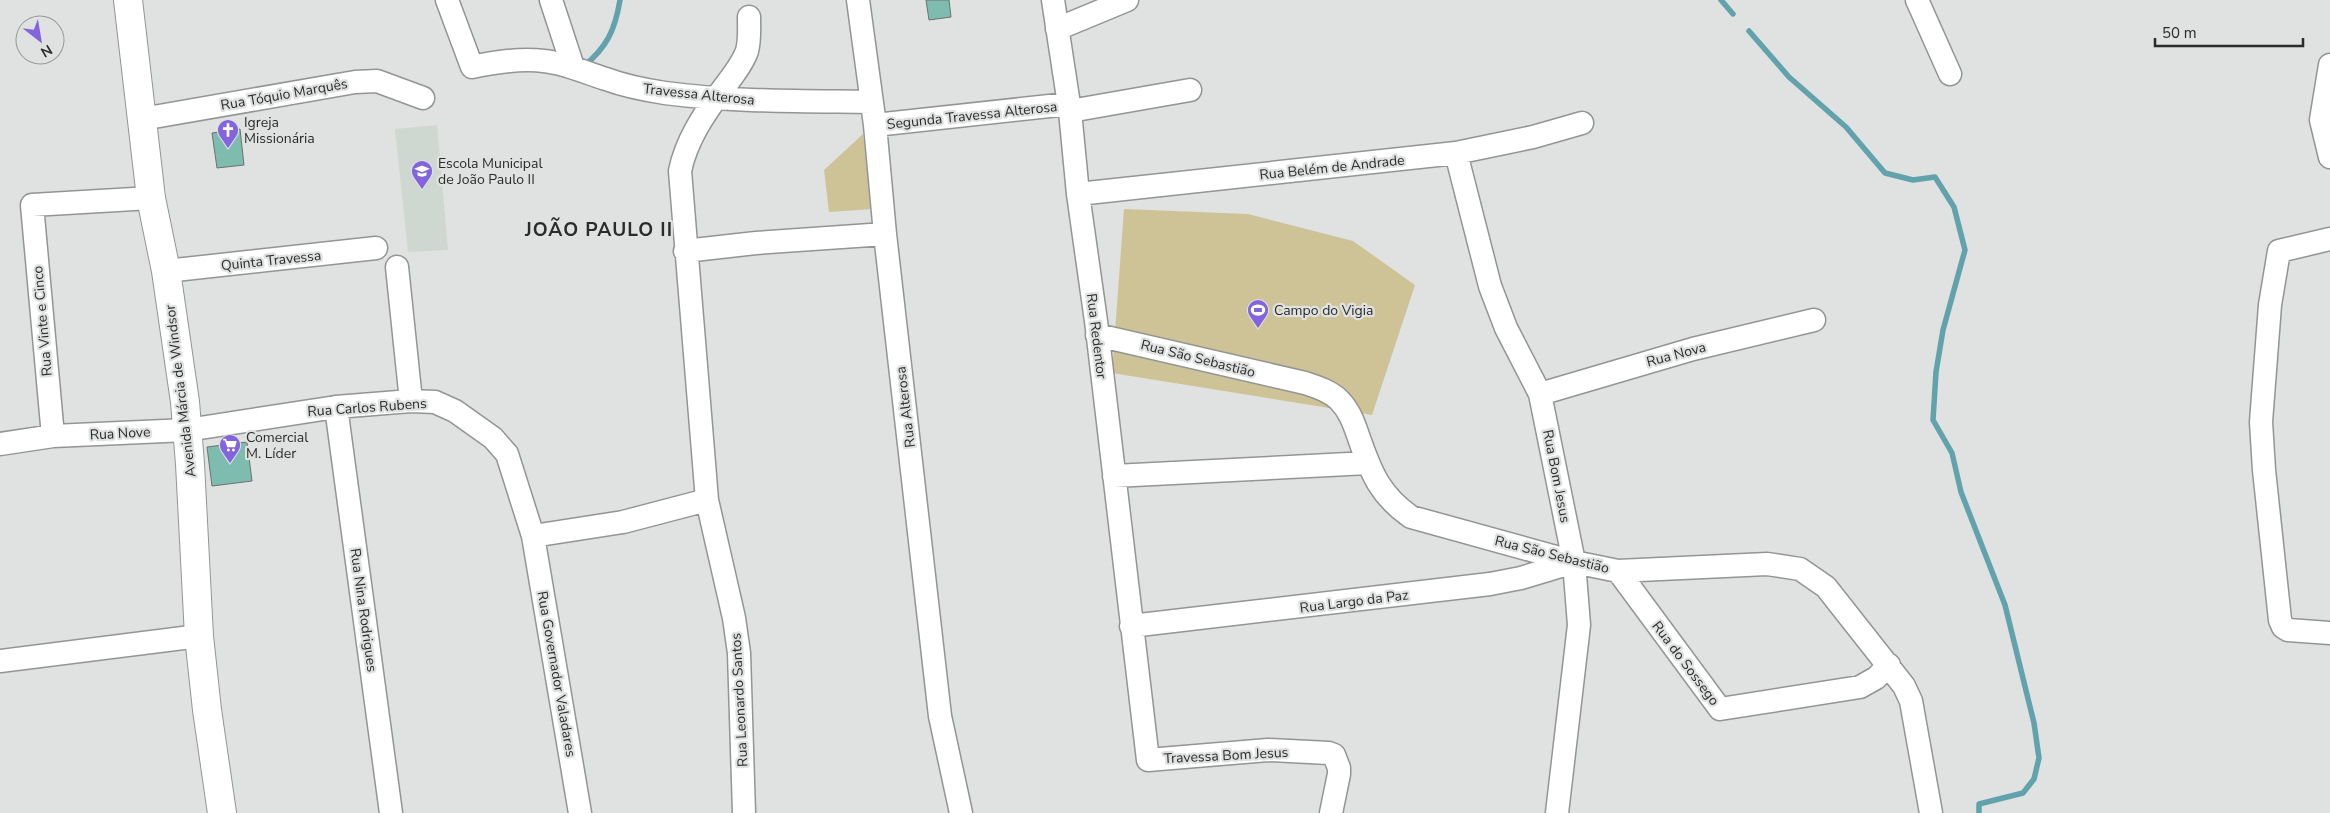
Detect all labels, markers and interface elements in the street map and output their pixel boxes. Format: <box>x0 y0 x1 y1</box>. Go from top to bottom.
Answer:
north arrow <box>15 15 65 65</box>
scale bar <box>2155 15 2302 47</box>
text: 50 m <box>2162 23 2197 43</box>
text: N <box>37 40 56 62</box>
street label: Rua Tóquio Marquês <box>219 74 349 115</box>
street label: Travessa Alterosa <box>642 79 756 110</box>
street label: Segunda Travessa Alterosa <box>886 97 1058 134</box>
place label: Igreja Missionária <box>244 113 315 148</box>
church icon: Igreja Missionária <box>216 118 240 149</box>
street label: Rua Belém de Andrade <box>1259 150 1406 185</box>
place label: Escola Municipal de João Paulo II <box>438 154 543 189</box>
school or university icon: Escola Municipal de João Paulo II <box>410 159 434 190</box>
district label: JOÃO PAULO II <box>524 217 673 243</box>
street label: Quinta Travessa <box>220 246 322 275</box>
street label: Rua Vinte e Cinco <box>28 265 57 377</box>
street label: Rua Redentor <box>1082 292 1111 380</box>
sports icon: Campo do Vigia <box>1246 298 1270 329</box>
place label: Campo do Vigia <box>1274 301 1373 320</box>
street label: Avenida Márcia de Windsor <box>161 304 200 478</box>
street label: Rua São Sebastião <box>1139 335 1257 382</box>
street label: Rua Nova <box>1644 337 1708 372</box>
street label: Rua Alterosa <box>891 365 920 449</box>
street label: Rua Carlos Rubens <box>307 394 428 421</box>
street label: Rua Nove <box>89 422 151 445</box>
place label: Comercial M. Líder <box>246 428 309 463</box>
street label: Rua Bom Jesus <box>1538 428 1575 524</box>
supermarket icon: Comercial M. Líder <box>218 433 242 464</box>
street label: Rua São Sebastião <box>1493 531 1611 578</box>
street label: Rua Nina Rodrigues <box>345 547 382 673</box>
street label: Rua Largo da Paz <box>1299 585 1410 618</box>
street label: Rua Governador Valadares <box>533 590 581 759</box>
street label: Rua do Sossego <box>1648 617 1724 710</box>
street label: Rua Leonardo Santos <box>726 632 752 767</box>
street label: Travessa Bom Jesus <box>1163 743 1289 768</box>

